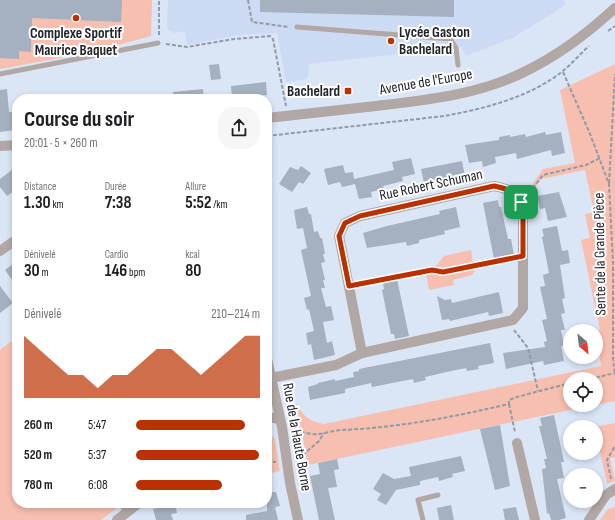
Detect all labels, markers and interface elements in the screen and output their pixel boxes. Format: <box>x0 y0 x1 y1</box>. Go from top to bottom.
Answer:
marker: Complexe Sportif Maurice Baquet <box>71 13 81 23</box>
place label: Lycée Gaston Bachelard <box>399 23 470 59</box>
place label: Complexe Sportif Maurice Baquet <box>30 24 122 60</box>
marker: Lycée Gaston Bachelard <box>386 36 396 46</box>
street label: Avenue de l'Europe <box>377 64 474 100</box>
place label: Bachelard <box>287 82 340 101</box>
marker: Bachelard <box>343 86 353 96</box>
text: Course du soir <box>24 106 134 133</box>
button: share <box>218 107 260 149</box>
text: 20:01 · 5 × 260 m <box>24 135 97 151</box>
street label: Rue Robert Schuman <box>378 165 484 205</box>
text: Distance <box>24 180 56 193</box>
text: Durée <box>105 180 127 193</box>
text: Allure <box>185 180 206 193</box>
pin <box>504 185 538 219</box>
icon: arrive <box>510 191 532 213</box>
street label: Sente de la Grande Pièce <box>589 192 611 316</box>
text: 1.30 <box>24 193 51 213</box>
text: 7:38 <box>105 193 131 213</box>
text: 5:52 <box>185 193 212 213</box>
text: km <box>51 198 64 211</box>
text: /km <box>212 198 228 211</box>
text: Dénivelé <box>24 248 56 261</box>
text: Cardio <box>105 248 128 261</box>
text: kcal <box>185 248 200 261</box>
text: 30 <box>24 261 40 281</box>
text: 146 <box>105 261 127 281</box>
text: 80 <box>185 261 201 281</box>
text: m <box>40 266 49 279</box>
text: bpm <box>127 266 145 279</box>
text: Dénivelé <box>24 306 61 322</box>
text: 210–214 m <box>211 306 260 322</box>
north arrow <box>563 324 603 364</box>
map controls <box>563 324 603 508</box>
button: locate <box>563 372 603 412</box>
street label: Rue de la Haute Borne <box>278 381 316 493</box>
text: 260 m <box>24 417 53 433</box>
text: 5:47 <box>88 417 106 433</box>
button: + <box>563 420 603 460</box>
text: 520 m <box>24 447 52 463</box>
text: 5:37 <box>88 447 106 463</box>
button: − <box>563 468 603 508</box>
text: 780 m <box>24 477 53 493</box>
text: 6:08 <box>88 477 108 493</box>

